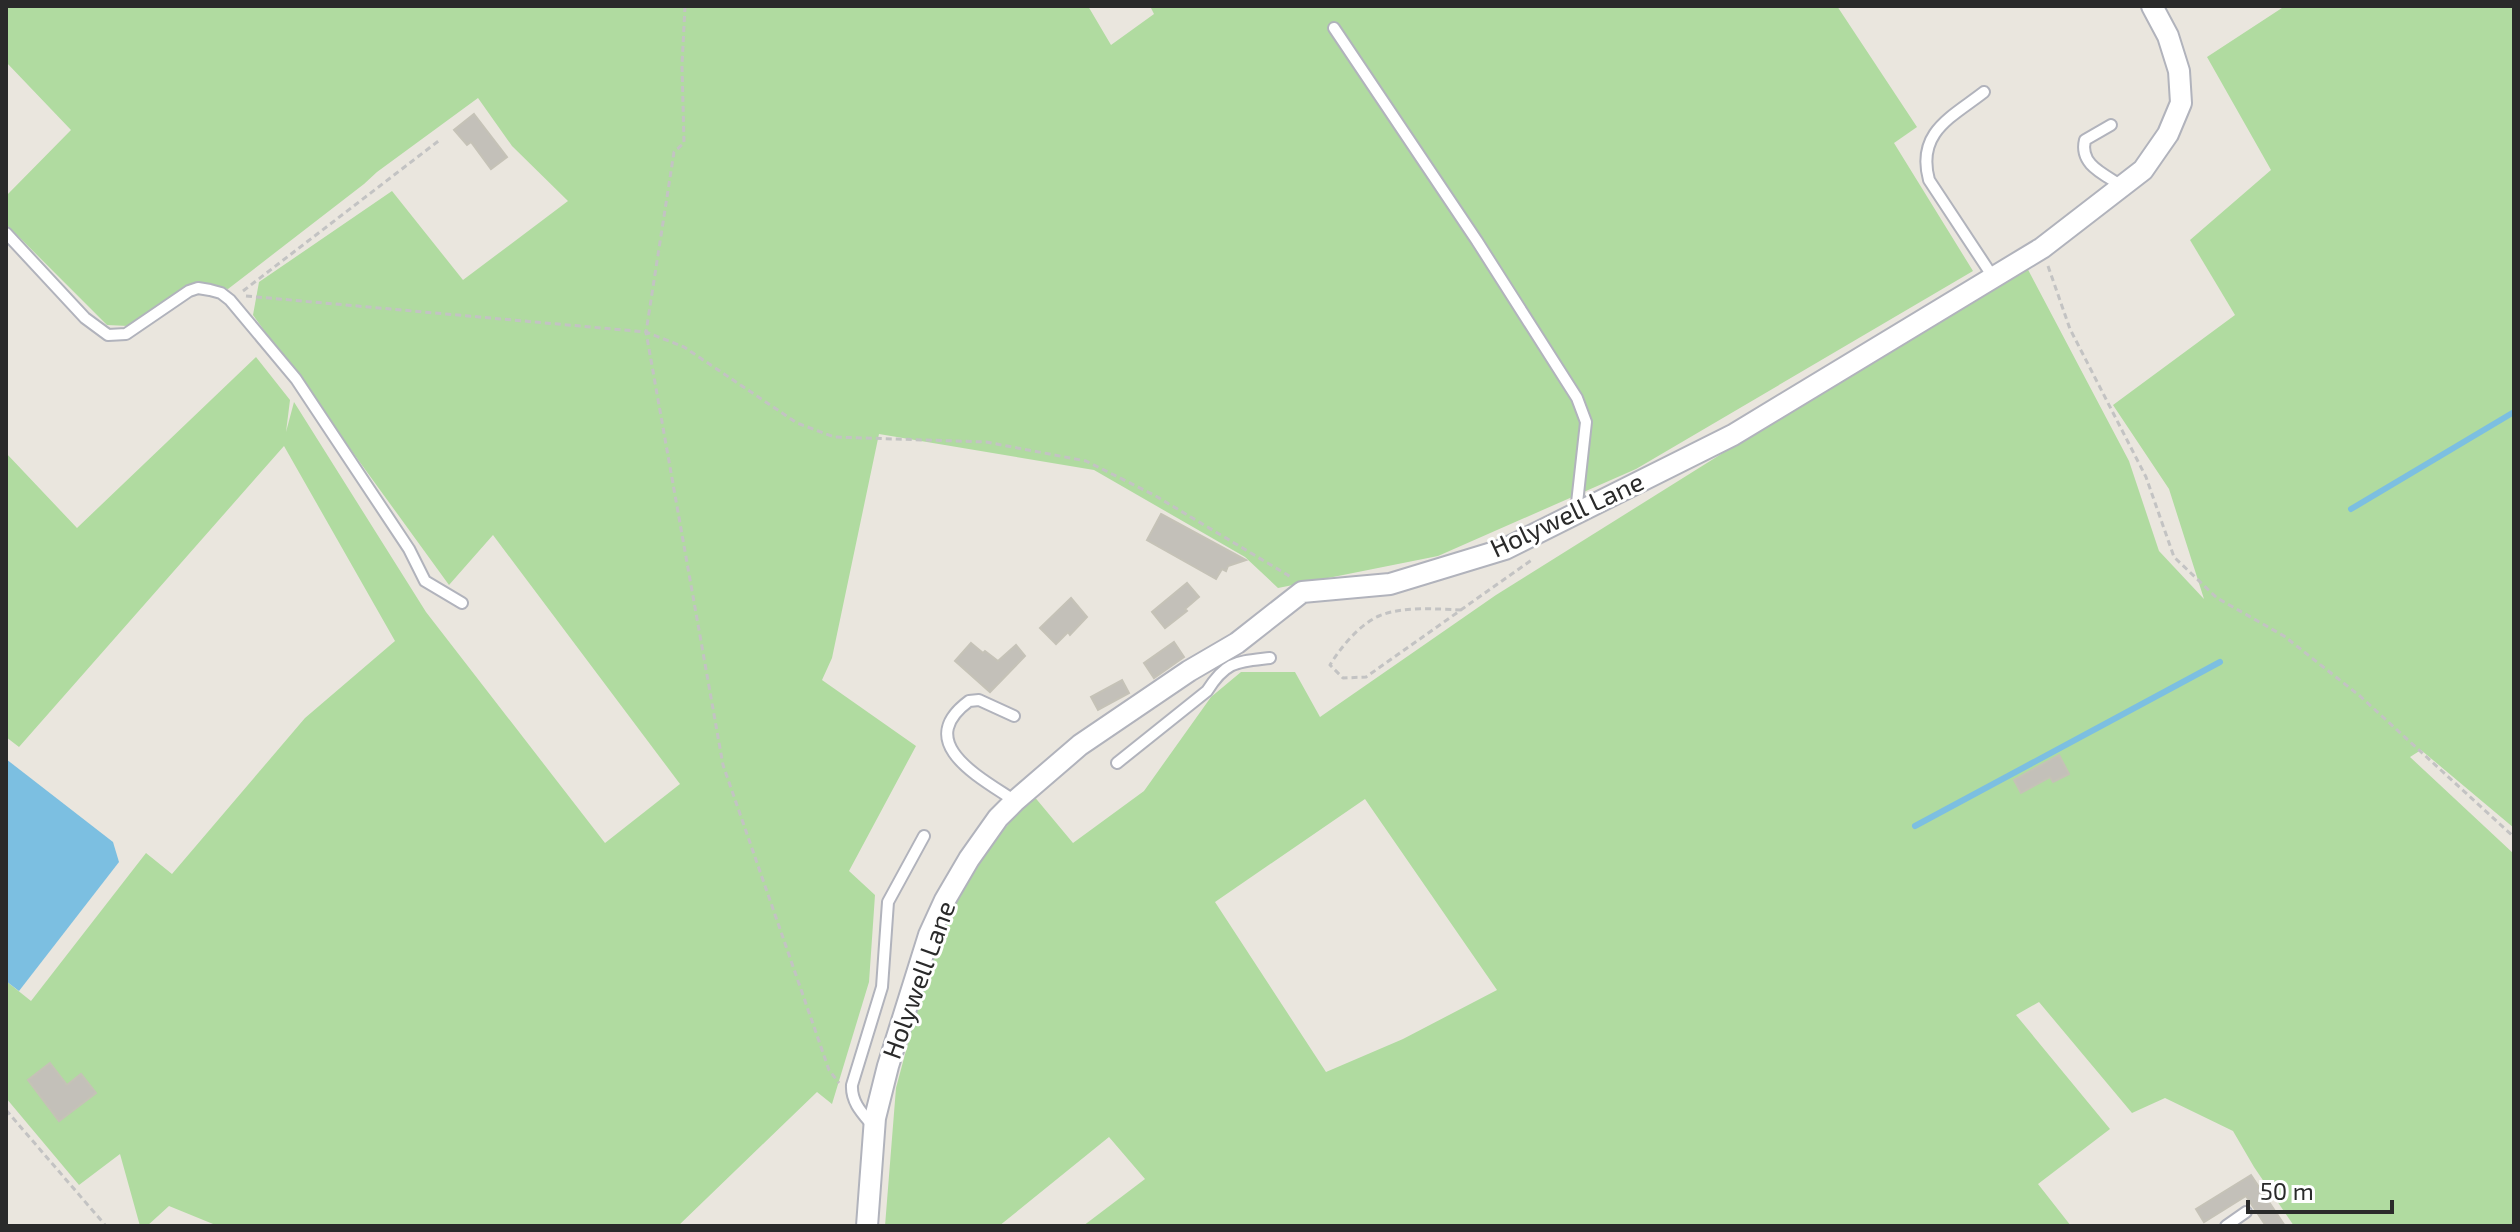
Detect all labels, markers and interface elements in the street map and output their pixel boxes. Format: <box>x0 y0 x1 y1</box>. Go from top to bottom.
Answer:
street label: Holywell Lane <box>1485 465 1648 563</box>
street label: Holywell Lane <box>875 896 960 1063</box>
scale bar <box>2248 1164 2392 1214</box>
text: 50 m <box>2260 1176 2314 1205</box>

